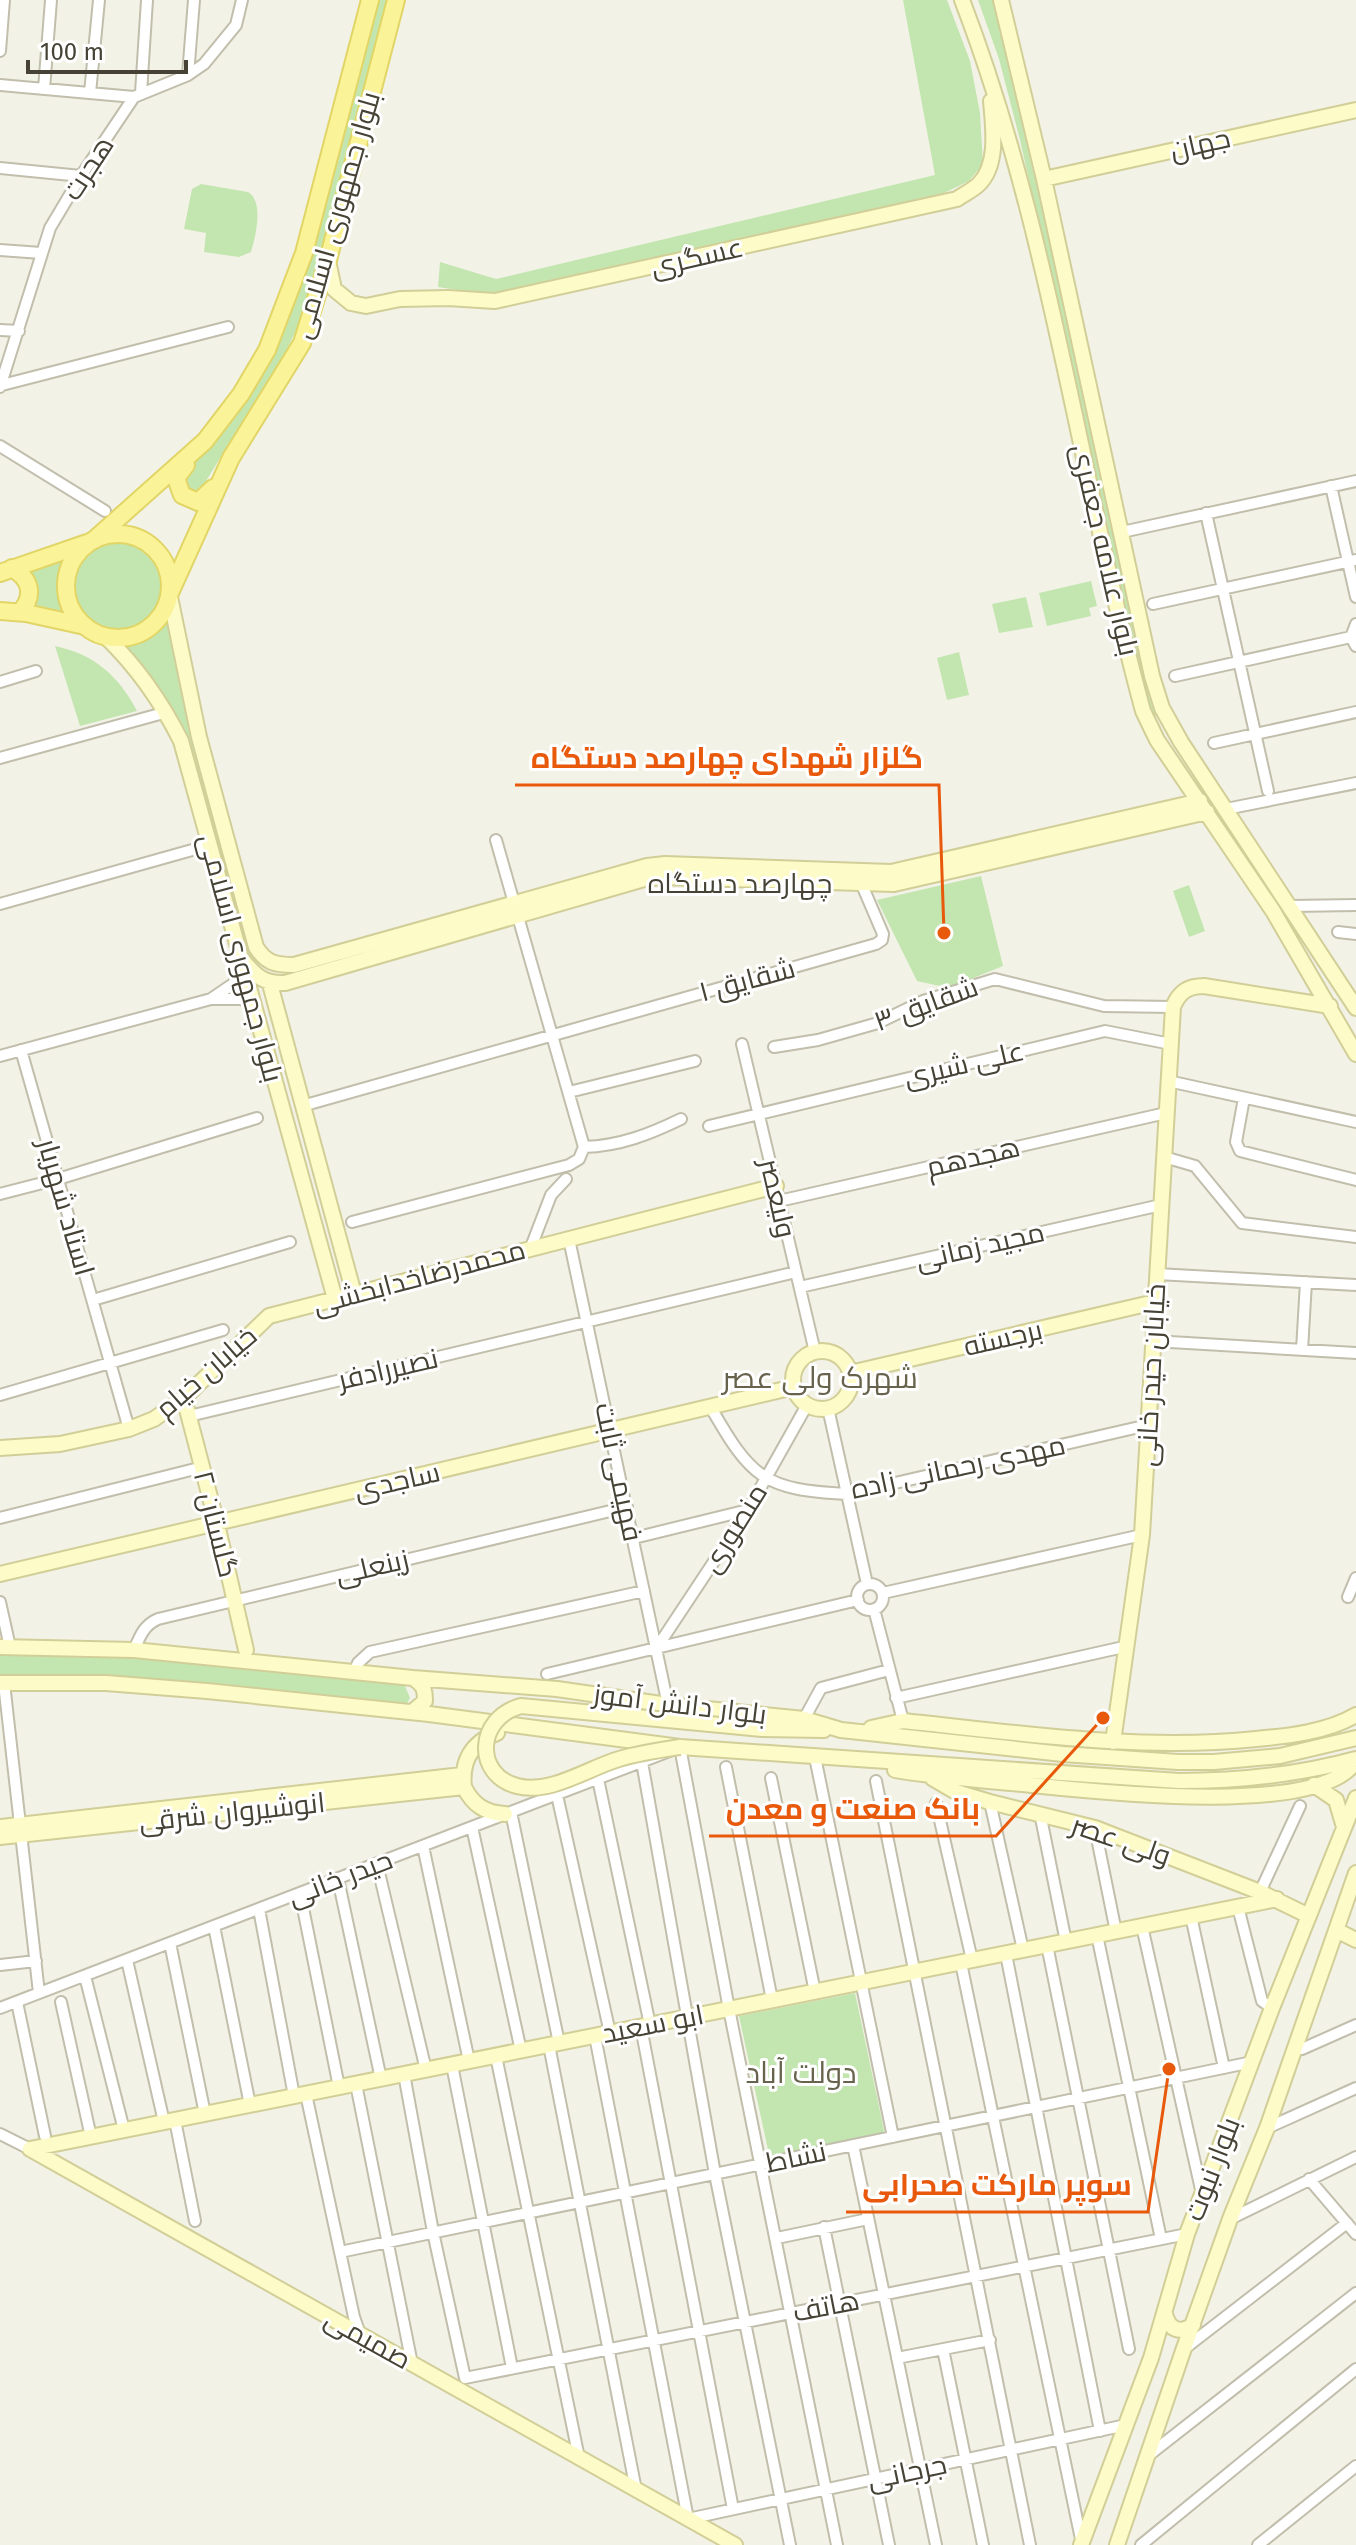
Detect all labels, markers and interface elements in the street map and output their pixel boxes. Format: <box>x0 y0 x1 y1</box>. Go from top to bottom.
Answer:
scale bar <box>28 24 186 74</box>
text: 100 m <box>40 38 104 66</box>
street label: بلوار جمهوری اسلامی <box>285 88 387 342</box>
street label: جهان <box>1167 121 1233 167</box>
street label: هجرت <box>55 130 121 206</box>
street label: عسگری <box>648 230 746 284</box>
street label: بلوار علامه جعفری <box>1065 441 1145 659</box>
callout: گلزار شهدای چهارصد دستگاه <box>515 731 939 785</box>
text: گلزار شهدای چهارصد دستگاه <box>531 740 923 779</box>
street label: بلوار جمهوری اسلامی <box>192 830 290 1086</box>
street label: چهارصد دستگاه <box>648 867 832 902</box>
street label: شقایق ۱ <box>695 951 799 1009</box>
street label: شقایق ۳ <box>870 970 982 1038</box>
street label: علی شیری <box>901 1034 1027 1094</box>
street label: هجدهم <box>923 1130 1024 1187</box>
street label: استاد شهریار <box>30 1133 101 1279</box>
street label: ولیعصر <box>752 1153 803 1241</box>
street label: مجید زمانی <box>912 1215 1048 1277</box>
street label: محمدرضاخدابخشی <box>309 1233 529 1321</box>
street label: خیابان حیدر خانی <box>1130 1283 1172 1467</box>
street label: برجسته <box>960 1313 1046 1363</box>
street label: خیابان خیام <box>149 1319 265 1427</box>
street label: نصیررادفر <box>333 1341 441 1397</box>
district label: شهرک ولی عصر <box>720 1360 918 1396</box>
street label: فهیمی ثابت <box>588 1400 650 1544</box>
street label: مهدی رحمانی زاده <box>848 1428 1068 1506</box>
street label: ساجدی <box>351 1455 443 1507</box>
street label: گلستان ۲ <box>187 1467 245 1581</box>
street label: منصوری <box>694 1477 774 1579</box>
street label: زینعلی <box>332 1543 412 1591</box>
street label: بلوار دانش آموز <box>589 1677 769 1731</box>
callout: بانک صنعت و معدن <box>709 1782 996 1836</box>
street label: انوشیروان شرقی <box>137 1786 327 1838</box>
text: بانک صنعت و معدن <box>726 1791 980 1827</box>
street label: ولی عصر <box>1065 1807 1175 1872</box>
street label: حیدر خانی <box>283 1843 397 1913</box>
street label: ابو سعید <box>599 1998 707 2050</box>
district label: دولت آباد <box>746 2055 856 2091</box>
street label: بلوار نبوت <box>1177 2112 1247 2226</box>
street label: نشاط <box>763 2134 829 2180</box>
callout: سوپر مارکت صحرابی <box>846 2158 1148 2212</box>
text: سوپر مارکت صحرابی <box>862 2167 1132 2206</box>
street label: هاتف <box>790 2283 862 2329</box>
street label: صمیمی <box>319 2302 417 2376</box>
street label: جرجانی <box>864 2448 950 2496</box>

